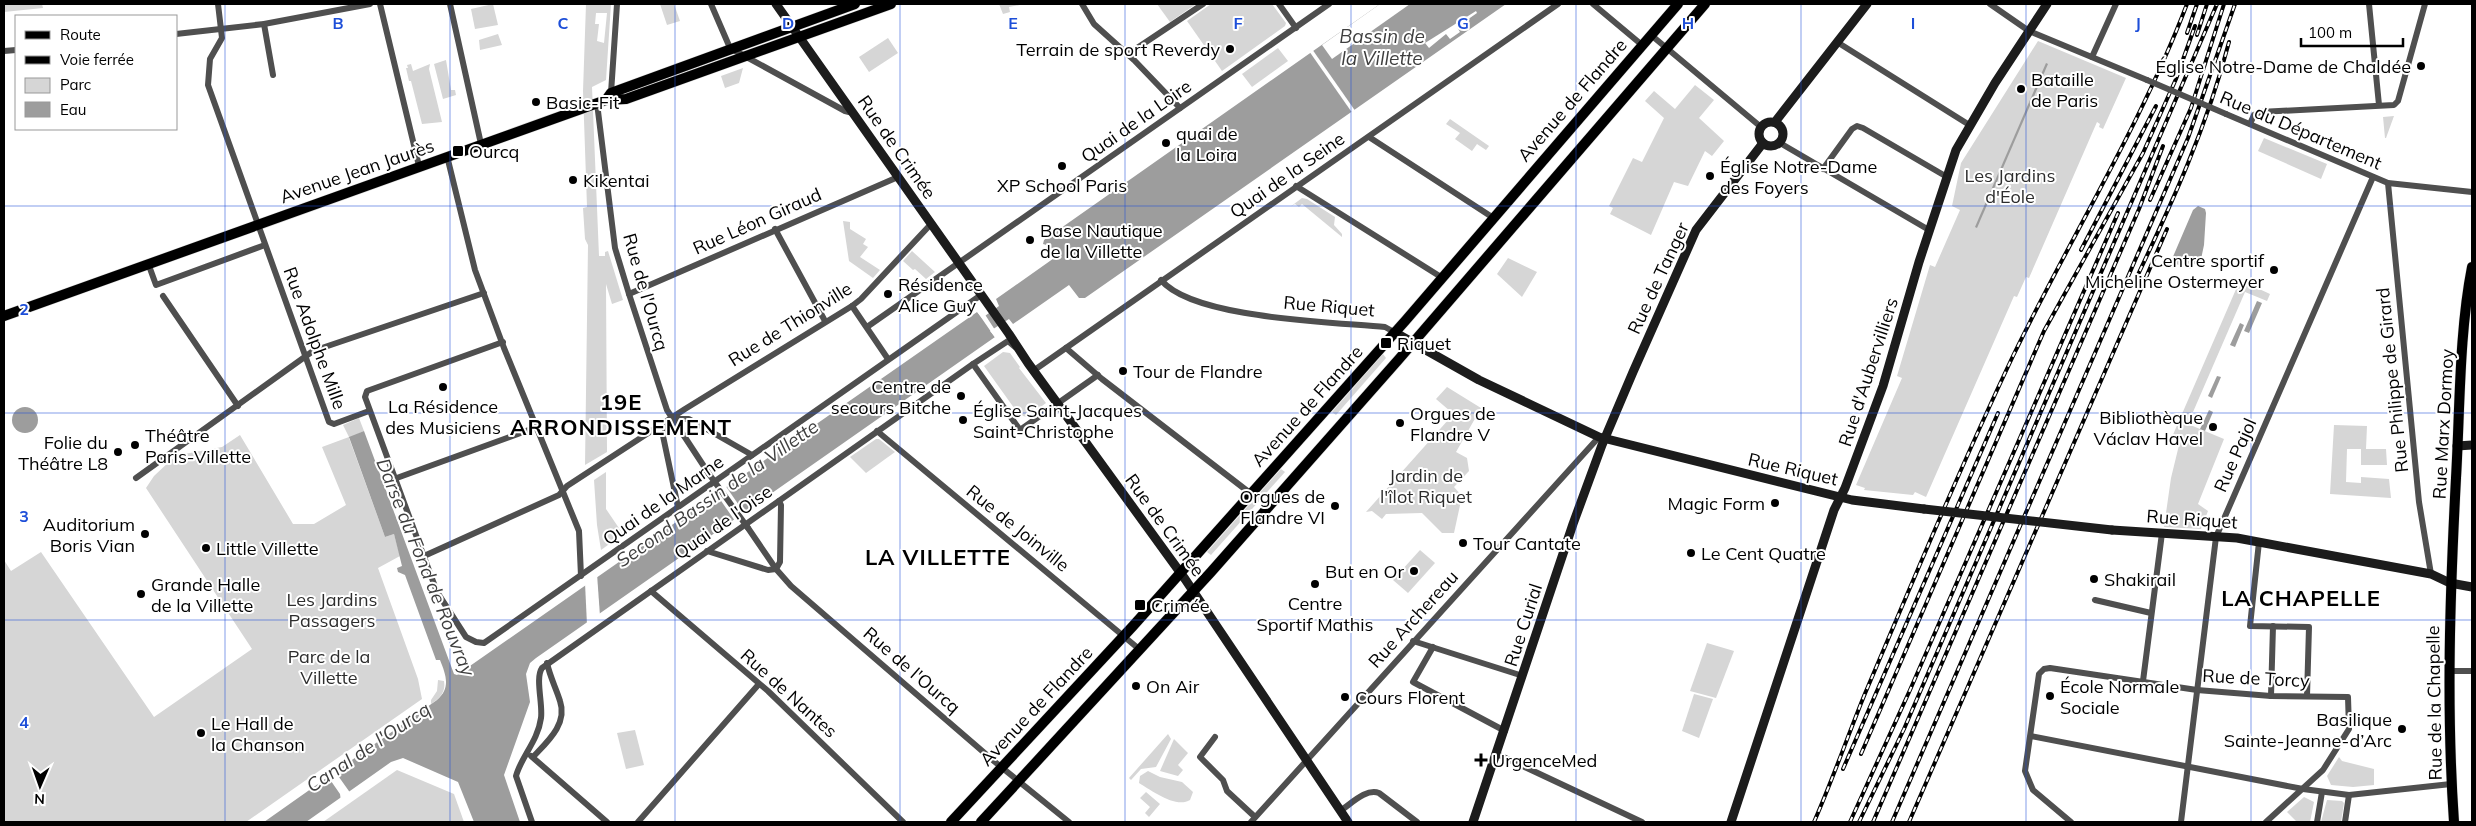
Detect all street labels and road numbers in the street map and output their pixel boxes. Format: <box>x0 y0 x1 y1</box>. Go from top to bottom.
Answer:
street label: Avenue de Flandre <box>1512 34 1632 166</box>
street label: Quai de la Loire <box>1076 74 1196 168</box>
street label: Rue du Département <box>2217 86 2385 174</box>
street label: Rue de Crimée <box>853 91 941 203</box>
street label: Quai de la Seine <box>1225 127 1349 223</box>
street label: Avenue Jean Jaurès <box>277 134 437 208</box>
street label: Rue Léon Giraud <box>689 182 825 260</box>
street label: Rue de Tanger <box>1622 218 1694 338</box>
street label: Rue de l'Ourcq <box>618 231 674 353</box>
street label: Rue Adolphe Mille <box>279 264 351 412</box>
street label: Rue de Thionville <box>724 277 856 371</box>
street label: Rue Philippe de Girard <box>2371 286 2413 474</box>
street label: Rue Riquet <box>1282 291 1376 321</box>
street label: Rue d'Aubervilliers <box>1833 295 1903 449</box>
street label: Avenue de Flandre <box>1246 341 1368 471</box>
street label: Rue Marx Dormoy <box>2428 348 2458 500</box>
street label: Rue Pajol <box>2209 415 2261 495</box>
street label: Rue Riquet <box>1746 448 1840 490</box>
street label: Quai de la Marne <box>598 450 728 550</box>
street label: Rue de Crimée <box>1120 469 1210 581</box>
street label: Rue de Joinville <box>962 479 1074 577</box>
street label: Quai de l'Oise <box>670 480 776 564</box>
street label: Rue Riquet <box>2146 504 2238 534</box>
street label: Rue Archereau <box>1363 565 1463 673</box>
street label: Rue Curial <box>1499 581 1547 669</box>
street label: Rue de l'Ourcq <box>859 622 965 718</box>
street label: Rue de la Chapelle <box>2421 625 2447 781</box>
street label: Avenue de Flandre <box>975 641 1097 771</box>
street label: Rue de Nantes <box>736 644 842 743</box>
street label: Rue de Torcy <box>2202 664 2311 692</box>

